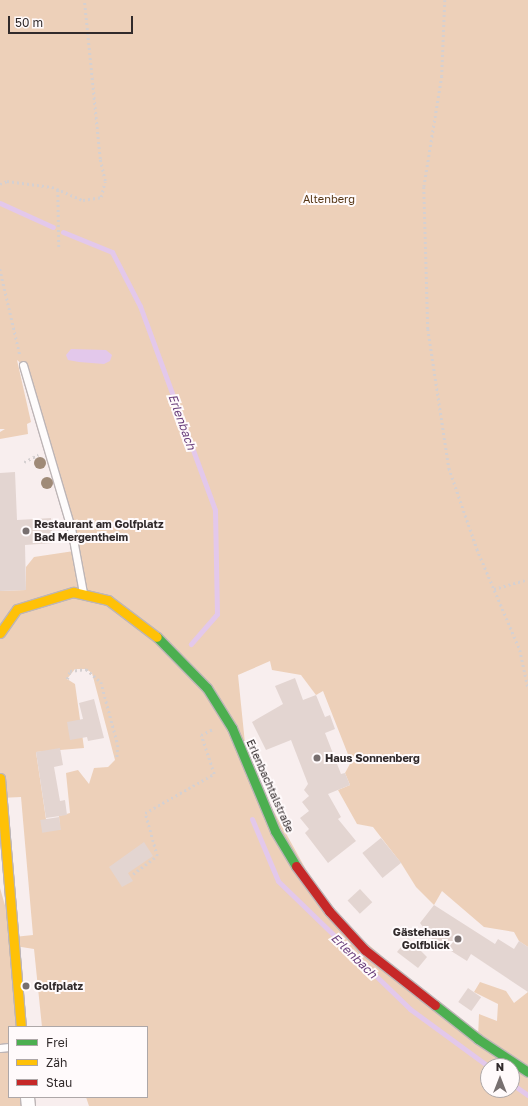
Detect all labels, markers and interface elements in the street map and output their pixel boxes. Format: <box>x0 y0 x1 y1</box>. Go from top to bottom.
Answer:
scale bar <box>10 8 135 34</box>
text: 50 m <box>15 15 43 30</box>
park label: Altenberg <box>303 192 355 206</box>
water label: Erlenbach <box>165 392 199 452</box>
place label: Restaurant am Golfplatz Bad Mergentheim <box>34 518 164 544</box>
marker: Restaurant am Golfplatz Bad Mergentheim <box>21 526 31 536</box>
street label: Erlenbachtalstraße <box>243 737 297 835</box>
place label: Haus Sonnenberg <box>325 751 420 765</box>
marker: Haus Sonnenberg <box>312 753 322 763</box>
place label: Gästehaus Golfblick <box>393 926 450 952</box>
water label: Erlenbach <box>328 931 380 981</box>
marker: Gästehaus Golfblick <box>453 934 463 944</box>
place label: Golfplatz <box>34 979 83 993</box>
marker: Golfplatz <box>21 981 31 991</box>
legend <box>8 1026 148 1098</box>
text: Frei <box>46 1035 68 1050</box>
text: Zäh <box>46 1055 67 1070</box>
north arrow <box>480 1058 520 1098</box>
text: N <box>496 1060 504 1073</box>
text: Stau <box>46 1075 72 1090</box>

